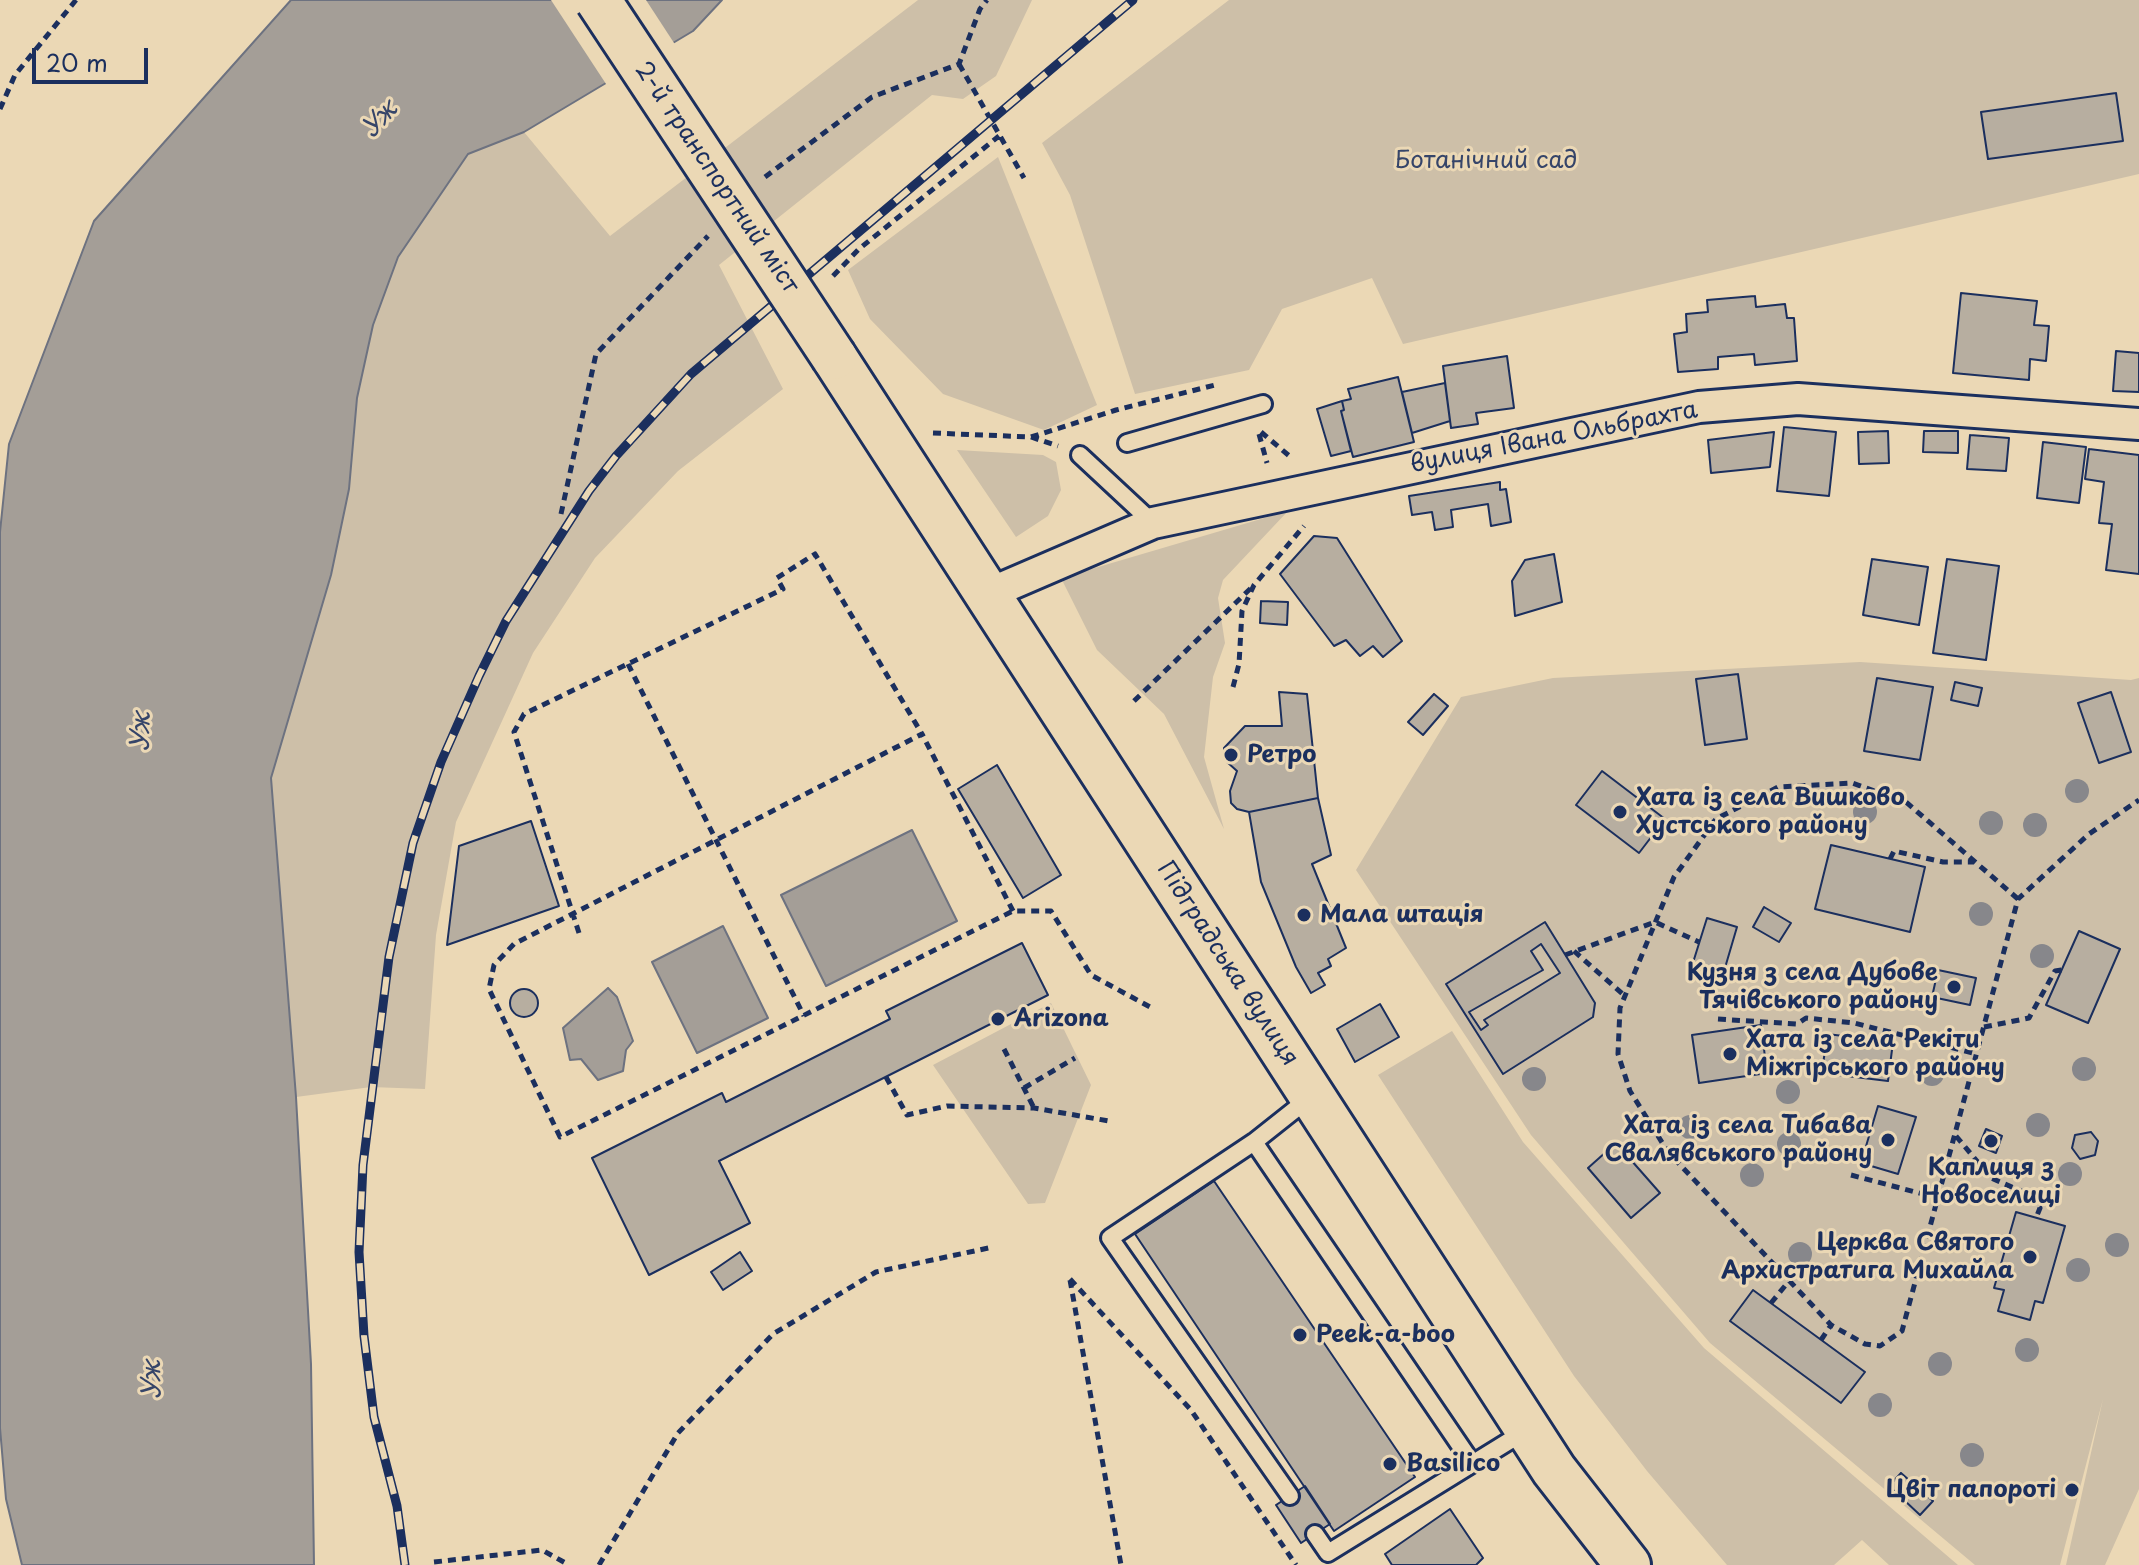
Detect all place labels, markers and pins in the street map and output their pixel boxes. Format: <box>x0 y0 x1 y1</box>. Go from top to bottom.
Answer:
place label: Ретро <box>1247 741 1317 769</box>
marker: Ретро <box>1222 746 1240 764</box>
place label: Хата із села Вишково Хустського району <box>1636 784 1905 840</box>
marker: Хата із села Вишково Хустського району <box>1611 803 1629 821</box>
place label: Мала штація <box>1320 901 1484 929</box>
marker: Мала штація <box>1295 906 1313 924</box>
place label: Кузня з села Дубове Тячівського району <box>1687 959 1938 1015</box>
marker: Кузня з села Дубове Тячівського району <box>1945 978 1963 996</box>
place label: Arizona <box>1014 1005 1109 1033</box>
marker: Arizona <box>989 1010 1007 1028</box>
place label: Хата із села Рекіти Міжгірського району <box>1746 1026 2005 1082</box>
marker: Хата із села Рекіти Міжгірського району <box>1721 1045 1739 1063</box>
place label: Хата із села Тибава Свалявського району <box>1604 1112 1872 1168</box>
marker: Хата із села Тибава Свалявського району <box>1879 1131 1897 1149</box>
marker: Каплиця з Новоселиці <box>1982 1132 2000 1150</box>
place label: Каплиця з Новоселиці <box>1921 1154 2061 1210</box>
place label: Церква Святого Архистратига Михайла <box>1721 1229 2014 1285</box>
marker: Церква Святого Архистратига Михайла <box>2021 1248 2039 1266</box>
place label: Peek-a-boo <box>1316 1321 1455 1349</box>
marker: Peek-a-boo <box>1291 1326 1309 1344</box>
place label: Basilico <box>1406 1450 1500 1478</box>
marker: Basilico <box>1381 1455 1399 1473</box>
place label: Цвіт папороті <box>1886 1476 2056 1504</box>
marker: Цвіт папороті <box>2063 1481 2081 1499</box>

